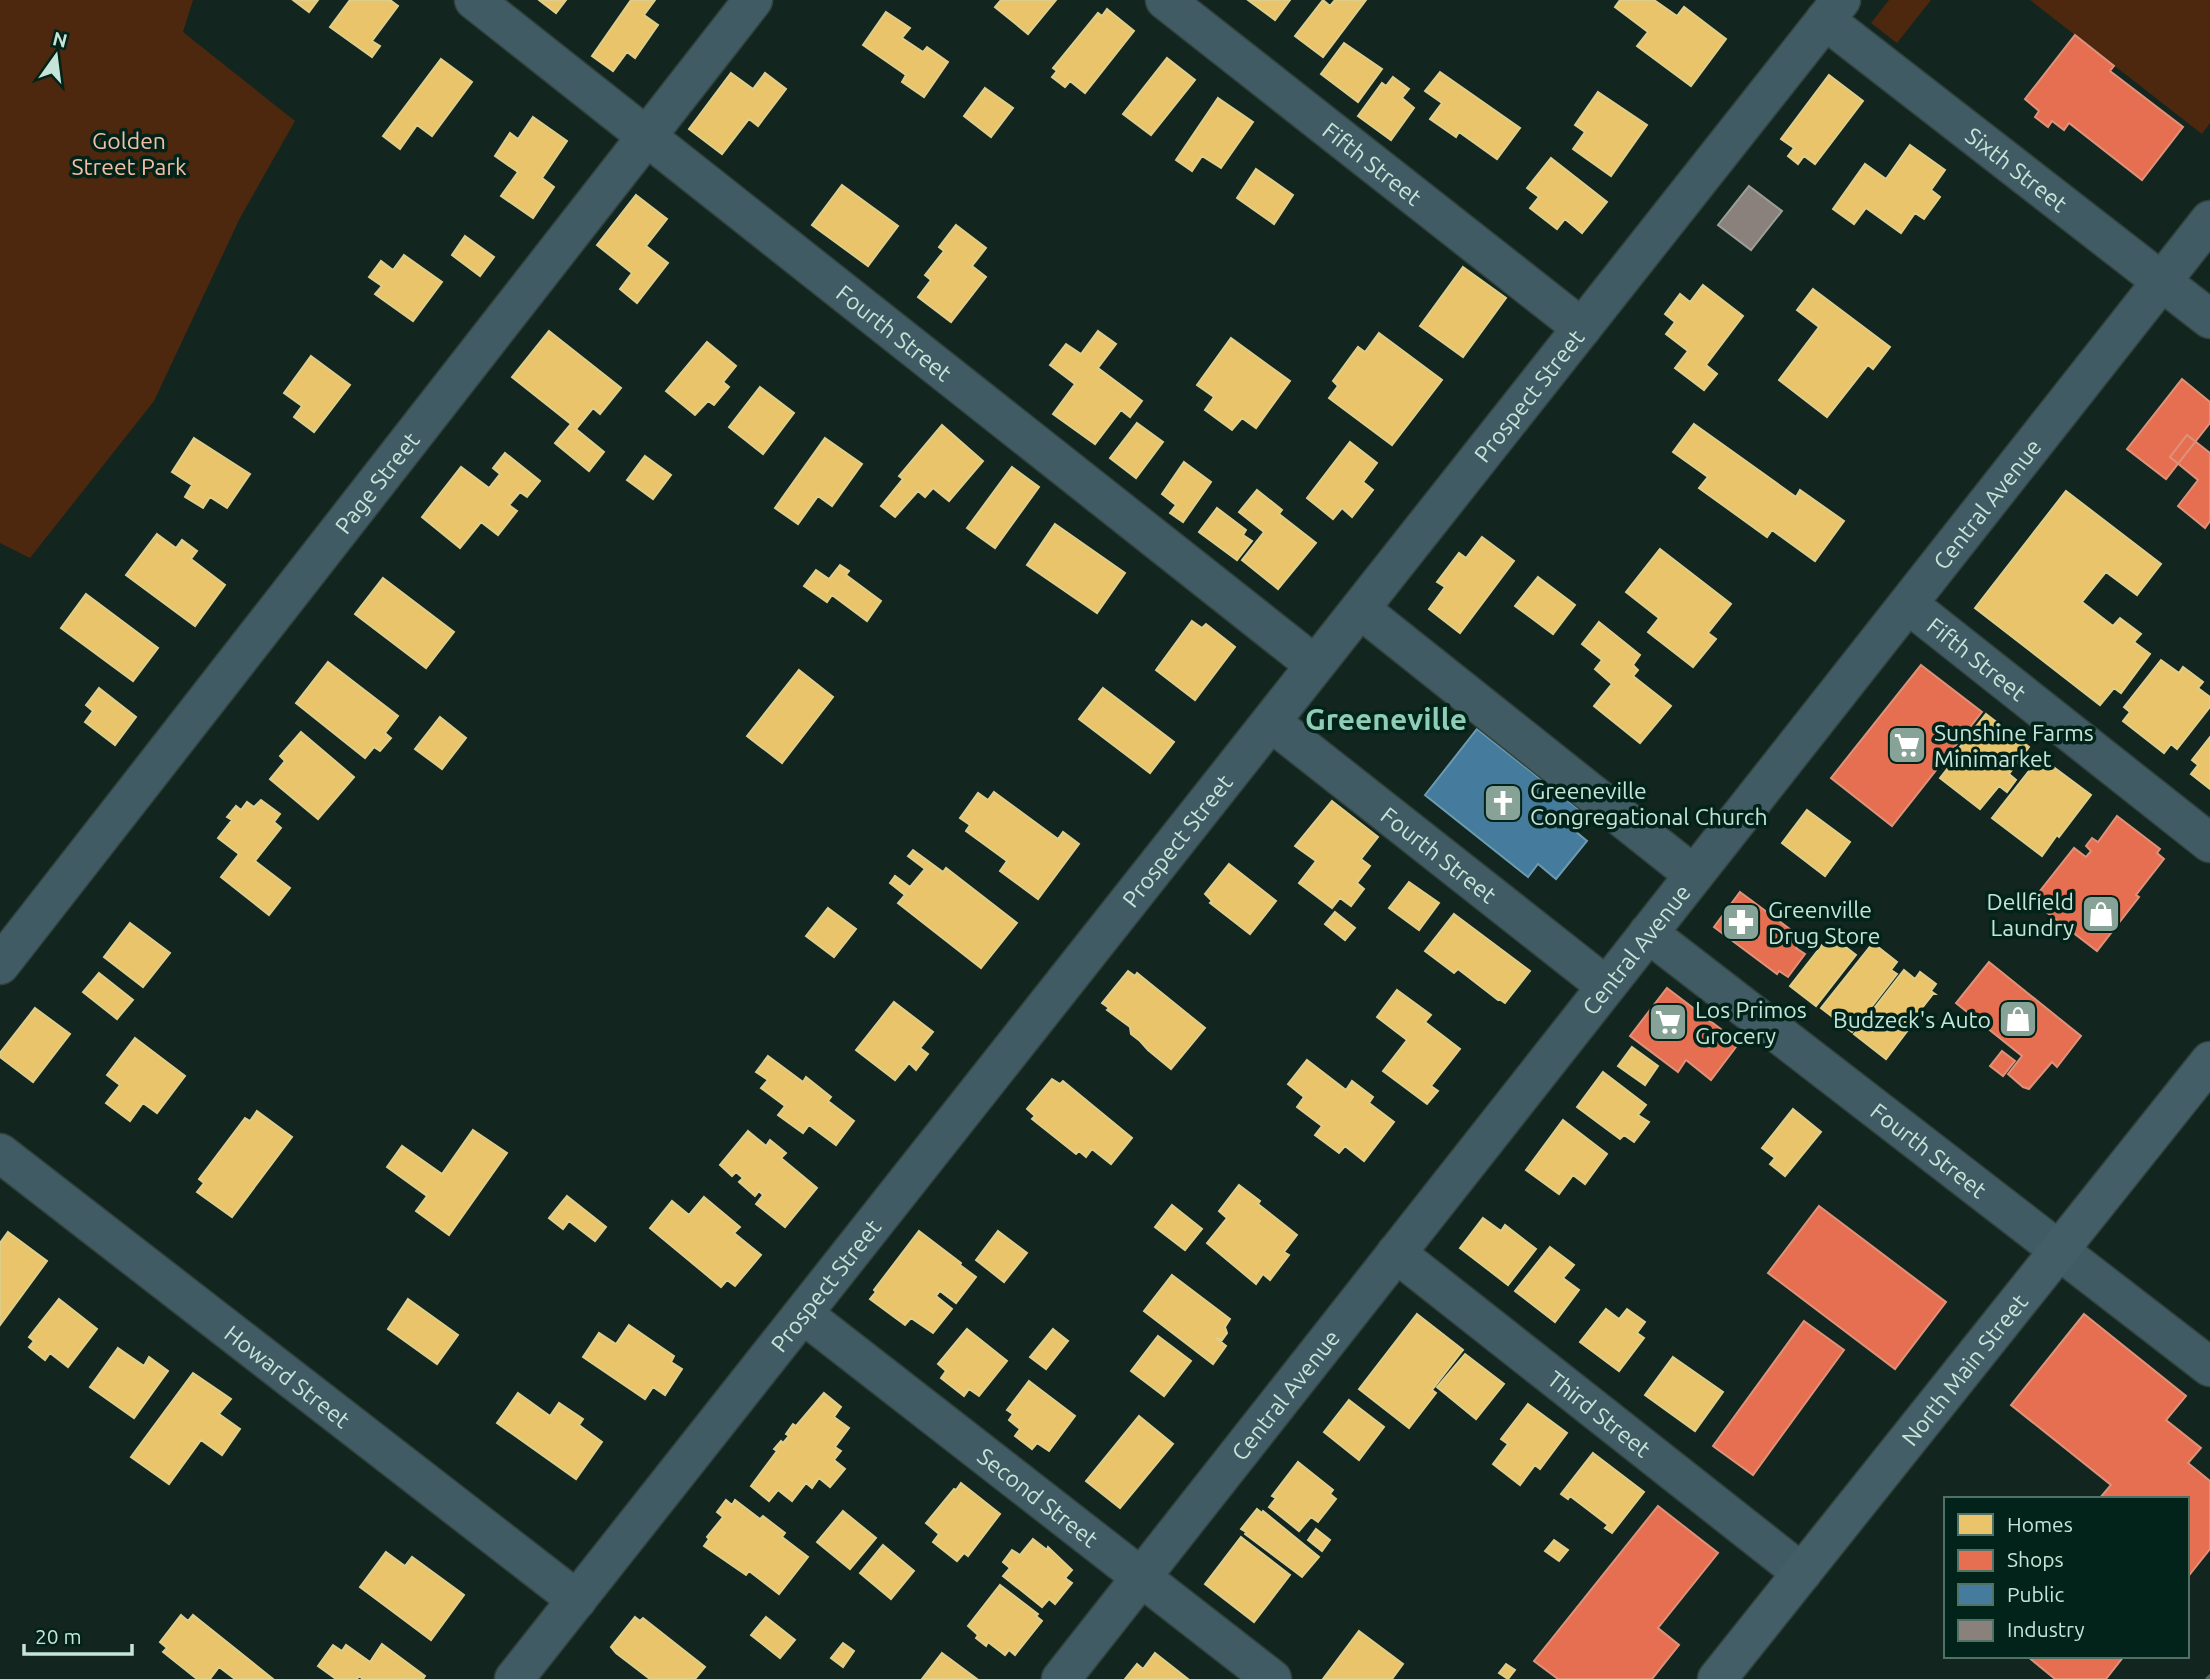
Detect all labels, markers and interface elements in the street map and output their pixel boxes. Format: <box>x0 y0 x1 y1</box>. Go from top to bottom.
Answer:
north arrow <box>21 21 91 91</box>
text: N <box>51 27 70 52</box>
street label: Fifth Street <box>1318 117 1427 210</box>
street label: Sixth Street <box>1961 122 2072 216</box>
park label: Golden Street Park <box>71 128 187 179</box>
street label: Fourth Street <box>832 279 957 385</box>
street label: Prospect Street <box>1469 324 1588 467</box>
street label: Page Street <box>329 427 424 538</box>
street label: Central Avenue <box>1928 434 2045 574</box>
street label: Fifth Street <box>1923 612 2031 705</box>
district label: Greeneville <box>1305 702 1467 736</box>
place label: Sunshine Farms Minimarket <box>1934 720 2094 771</box>
supermarket icon: Sunshine Farms Minimarket <box>1886 724 1928 766</box>
street label: Prospect Street <box>1117 769 1237 911</box>
place label: Greeneville Congregational Church <box>1530 778 1768 829</box>
church icon: Greeneville Congregational Church <box>1482 782 1524 824</box>
street label: Fourth Street <box>1377 802 1501 907</box>
street label: Central Avenue <box>1577 879 1695 1019</box>
place label: Dellfield Laundry <box>1986 889 2074 940</box>
shop icon: Dellfield Laundry <box>2080 893 2122 935</box>
place label: Greenville Drug Store <box>1768 897 1880 948</box>
pharmacy icon: Greenville Drug Store <box>1720 901 1762 943</box>
place label: Los Primos Grocery <box>1695 997 1807 1048</box>
shop icon: Budzeck's Auto <box>1997 998 2039 1040</box>
supermarket icon: Los Primos Grocery <box>1647 1001 1689 1043</box>
place label: Budzeck's Auto <box>1833 1007 1991 1032</box>
street label: Fourth Street <box>1866 1098 1992 1202</box>
street label: Prospect Street <box>765 1214 885 1356</box>
street label: North Main Street <box>1896 1289 2032 1450</box>
street label: Howard Street <box>220 1320 355 1432</box>
street label: Central Avenue <box>1226 1325 1344 1465</box>
street label: Third Street <box>1543 1365 1656 1461</box>
street label: Second Street <box>973 1443 1103 1551</box>
legend <box>1944 1497 2189 1658</box>
text: Homes <box>2007 1512 2073 1536</box>
text: Shops <box>2007 1547 2064 1571</box>
text: Public <box>2007 1582 2064 1606</box>
scale bar <box>24 1612 133 1656</box>
text: Industry <box>2007 1617 2085 1641</box>
text: 20 m <box>35 1624 82 1648</box>

